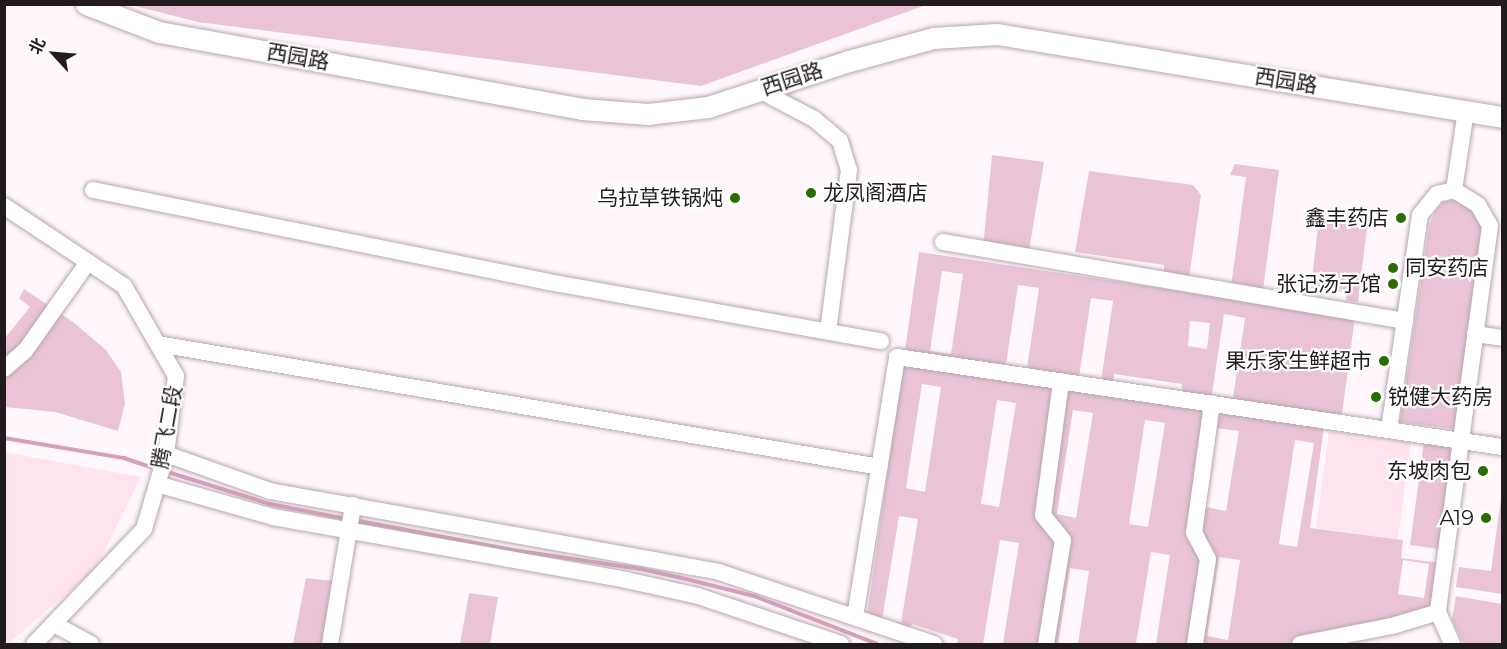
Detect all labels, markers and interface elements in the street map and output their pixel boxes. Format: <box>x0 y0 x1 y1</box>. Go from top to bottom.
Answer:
north arrow <box>24 24 84 84</box>
text: 北 <box>25 35 49 57</box>
street label: 西园路 <box>265 39 331 75</box>
street label: 西园路 <box>758 57 826 101</box>
street label: 西园路 <box>1253 64 1319 98</box>
place label: 龙凤阁酒店 <box>823 180 928 206</box>
place label: 乌拉草铁锅炖 <box>597 185 723 211</box>
marker: 龙凤阁酒店 <box>804 186 818 200</box>
marker: 乌拉草铁锅炖 <box>728 191 742 205</box>
place label: 鑫丰药店 <box>1305 205 1389 231</box>
marker: 鑫丰药店 <box>1394 211 1408 225</box>
place label: 同安药店 <box>1405 255 1489 281</box>
marker: 同安药店 <box>1386 261 1400 275</box>
place label: 张记汤子馆 <box>1276 271 1381 297</box>
marker: 张记汤子馆 <box>1386 277 1400 291</box>
place label: 果乐家生鲜超市 <box>1225 348 1372 374</box>
marker: 果乐家生鲜超市 <box>1377 354 1391 368</box>
street label: 腾飞二段 <box>147 383 187 471</box>
place label: 锐健大药房 <box>1388 384 1493 410</box>
marker: 锐健大药房 <box>1369 390 1383 404</box>
place label: 东坡肉包 <box>1387 458 1471 484</box>
marker: 东坡肉包 <box>1476 464 1490 478</box>
place label: A19 <box>1439 505 1474 531</box>
marker: A19 <box>1479 511 1493 525</box>

